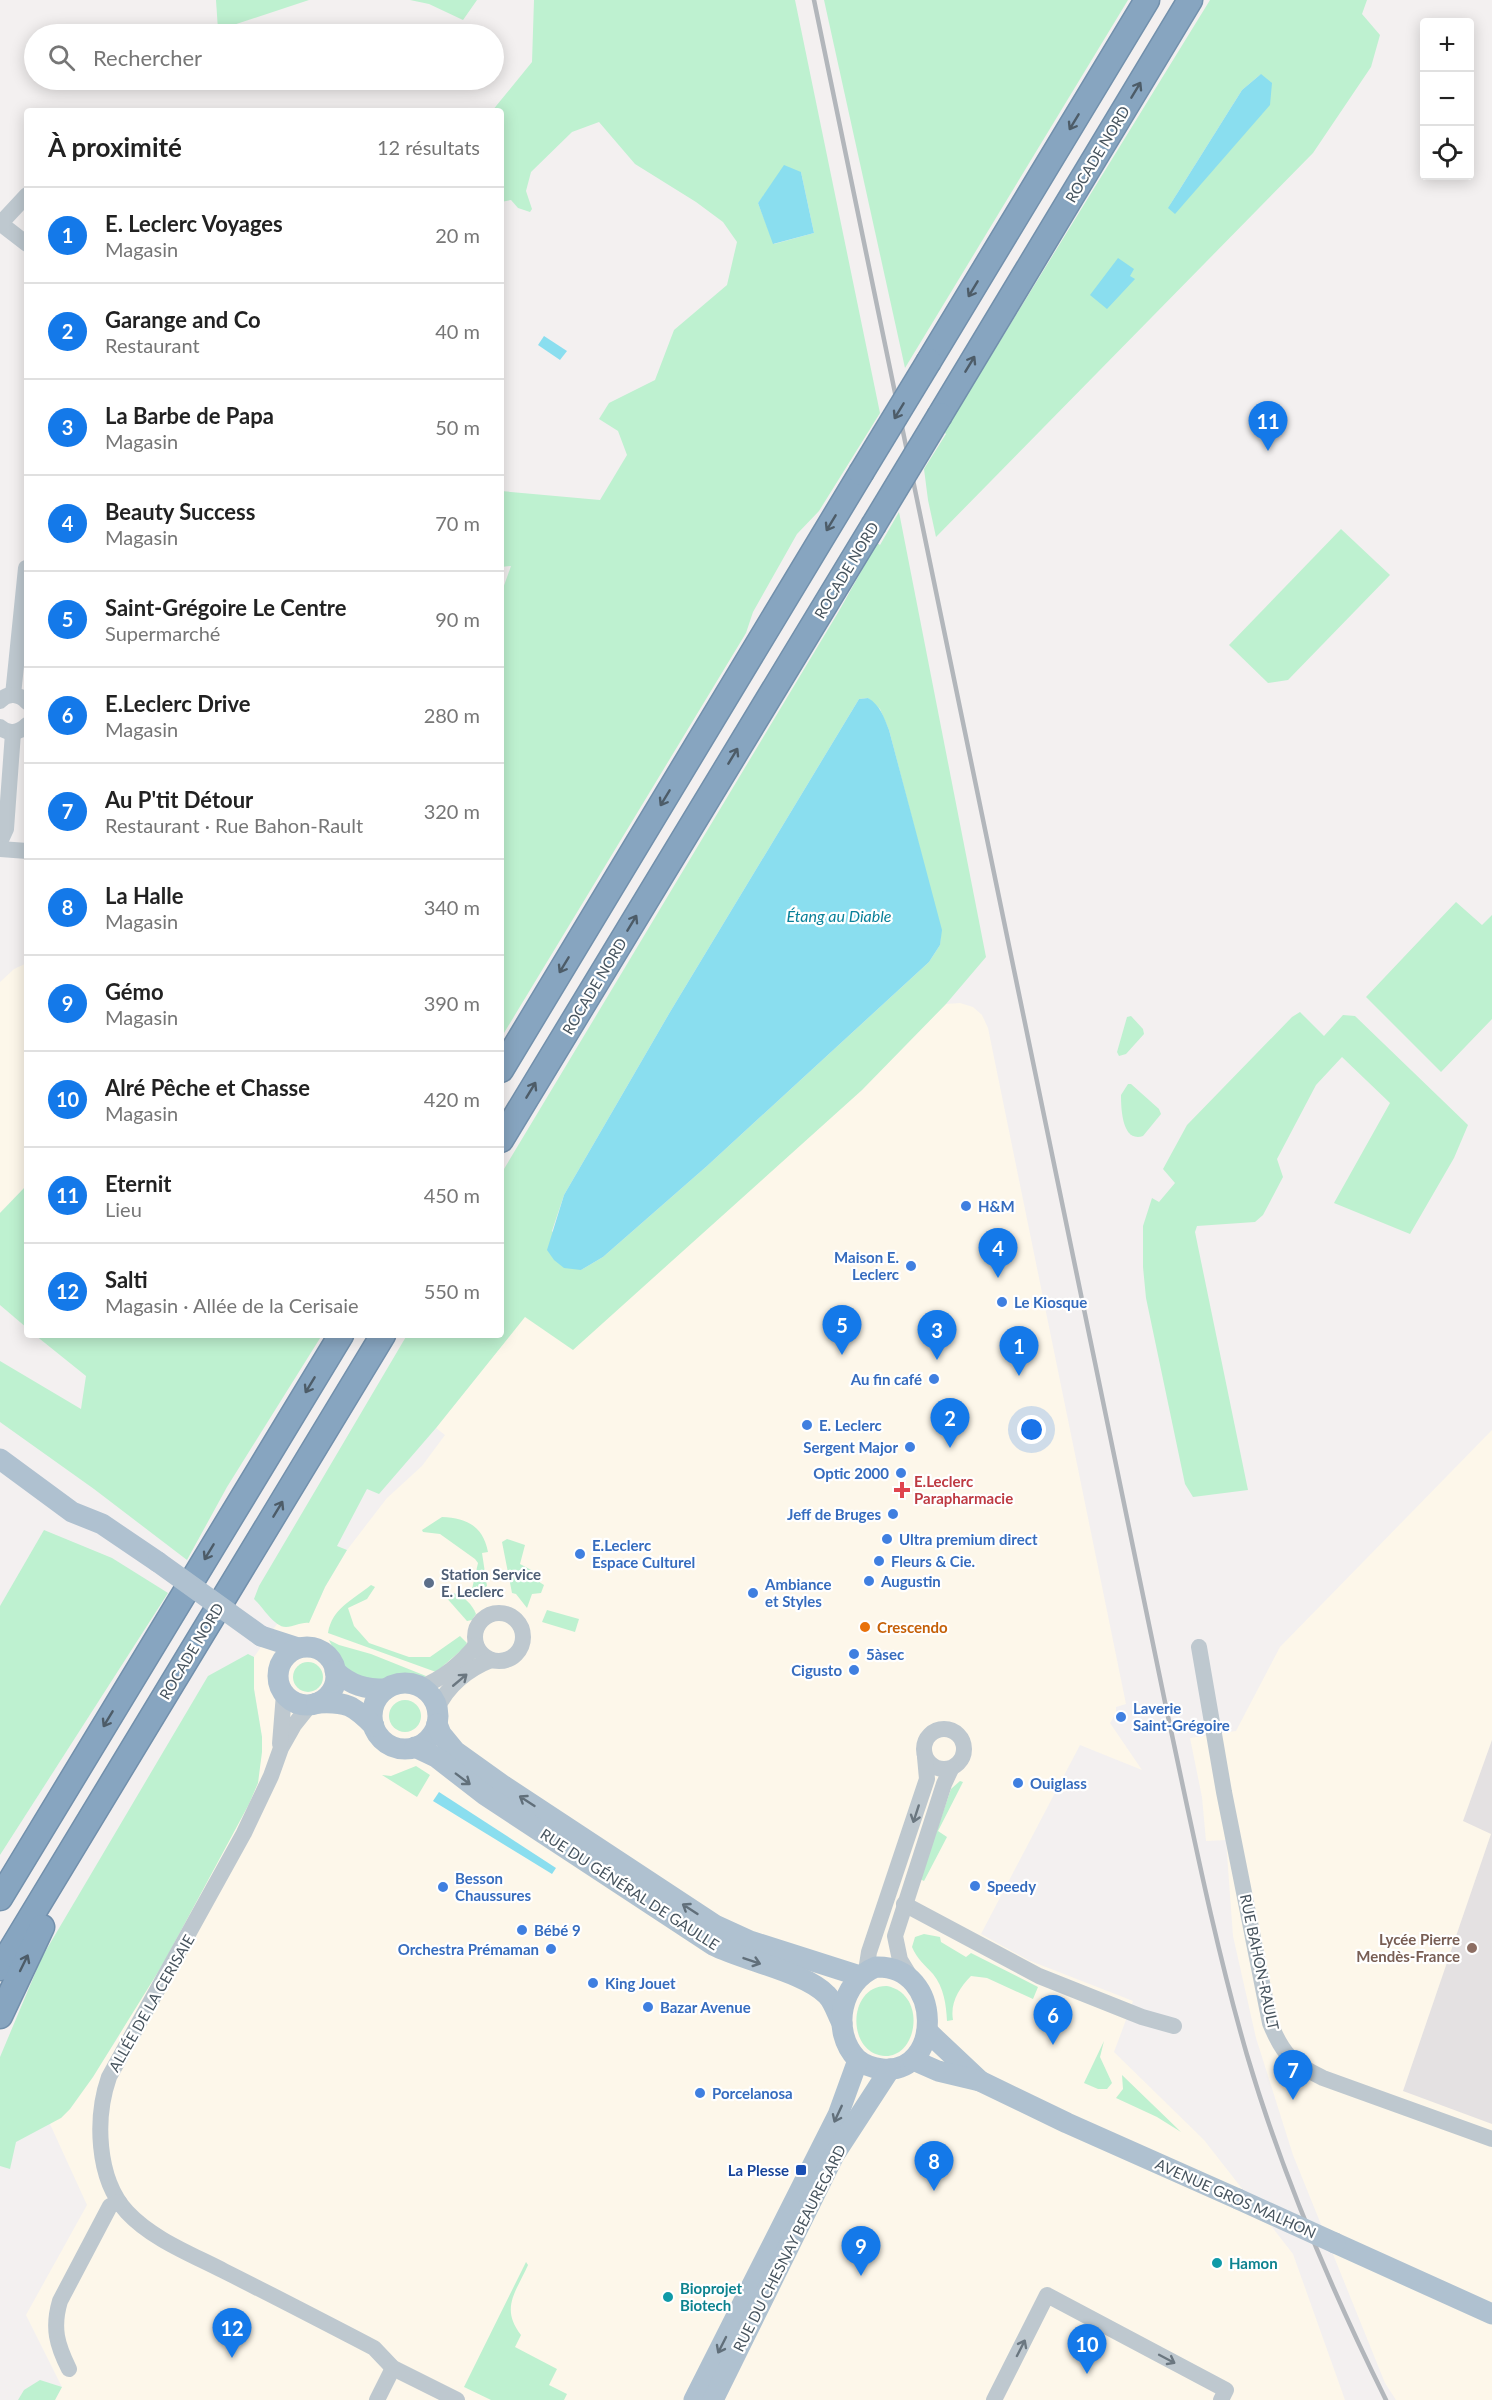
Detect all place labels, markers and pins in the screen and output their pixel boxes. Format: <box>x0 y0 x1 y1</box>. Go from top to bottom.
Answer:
pin: 11 <box>1248 402 1288 451</box>
place label: H&M <box>978 1197 1015 1215</box>
marker: H&M <box>959 1199 973 1213</box>
pin: 4 <box>978 1228 1018 1278</box>
place label: Maison E. Leclerc <box>834 1248 899 1283</box>
marker: Maison E. Leclerc <box>904 1259 918 1273</box>
place label: Le Kiosque <box>1014 1293 1087 1311</box>
marker: Le Kiosque <box>995 1295 1009 1309</box>
pin: 5 <box>822 1306 862 1355</box>
pin: 3 <box>918 1310 956 1360</box>
pin: 1 <box>1000 1326 1038 1376</box>
place label: Au fin café <box>850 1370 922 1388</box>
marker: Au fin café <box>927 1372 941 1386</box>
pin: 2 <box>930 1398 970 1448</box>
place label: E. Leclerc <box>819 1416 882 1434</box>
marker: E. Leclerc <box>800 1418 814 1432</box>
place label: Sergent Major <box>803 1438 898 1456</box>
marker: Sergent Major <box>903 1440 917 1454</box>
place label: Optic 2000 <box>813 1464 889 1482</box>
marker: Optic 2000 <box>894 1466 908 1480</box>
place label: E.Leclerc Parapharmacie <box>914 1472 1013 1507</box>
marker: E.Leclerc Parapharmacie <box>895 1483 909 1497</box>
place label: Jeff de Bruges <box>787 1505 881 1523</box>
marker: Jeff de Bruges <box>886 1507 900 1521</box>
place label: Ultra premium direct <box>899 1530 1038 1548</box>
marker: Ultra premium direct <box>880 1532 894 1546</box>
place label: E.Leclerc Espace Culturel <box>592 1536 695 1571</box>
marker: E.Leclerc Espace Culturel <box>573 1547 587 1561</box>
place label: Fleurs & Cie. <box>891 1552 975 1570</box>
marker: Fleurs & Cie. <box>872 1554 886 1568</box>
place label: Station Service E. Leclerc <box>441 1565 541 1600</box>
place label: Augustin <box>880 1572 941 1590</box>
marker: Augustin <box>862 1574 876 1588</box>
place label: Ambiance et Styles <box>764 1575 831 1610</box>
marker: Station Service E. Leclerc <box>422 1576 436 1590</box>
marker: Ambiance et Styles <box>746 1586 760 1600</box>
place label: Crescendo <box>877 1618 948 1636</box>
marker: Crescendo <box>858 1620 872 1634</box>
place label: 5àsec <box>866 1645 904 1663</box>
marker: 5àsec <box>847 1647 861 1661</box>
place label: Cigusto <box>791 1661 842 1679</box>
marker: Cigusto <box>847 1663 861 1677</box>
place label: Laverie Saint-Grégoire <box>1133 1699 1230 1734</box>
marker: Laverie Saint-Grégoire <box>1114 1710 1128 1724</box>
place label: Ouiglass <box>1030 1774 1087 1792</box>
marker: Ouiglass <box>1011 1776 1025 1790</box>
place label: Besson Chaussures <box>455 1869 531 1904</box>
place label: Speedy <box>987 1877 1036 1895</box>
marker: Speedy <box>968 1879 982 1893</box>
marker: Besson Chaussures <box>436 1880 450 1894</box>
place label: Bébé 9 <box>534 1921 581 1939</box>
marker: Bébé 9 <box>515 1923 529 1937</box>
place label: Lycée Pierre Mendès-France <box>1356 1930 1460 1965</box>
place label: Orchestra Prémaman <box>398 1940 539 1958</box>
marker: Lycée Pierre Mendès-France <box>1465 1941 1479 1955</box>
marker: Orchestra Prémaman <box>544 1942 558 1956</box>
place label: King Jouet <box>605 1974 676 1992</box>
marker: King Jouet <box>586 1976 600 1990</box>
pin: 6 <box>1034 1996 1072 2045</box>
place label: Bazar Avenue <box>660 1998 751 2016</box>
marker: Bazar Avenue <box>641 2000 655 2014</box>
pin: 7 <box>1274 2050 1312 2100</box>
place label: Porcelanosa <box>712 2084 793 2102</box>
marker: Porcelanosa <box>693 2086 707 2100</box>
pin: 8 <box>914 2142 954 2191</box>
place label: La Plesse <box>728 2161 789 2179</box>
marker: La Plesse <box>794 2163 808 2177</box>
pin: 9 <box>842 2226 880 2276</box>
place label: Hamon <box>1229 2254 1278 2272</box>
marker: Hamon <box>1210 2256 1224 2270</box>
place label: Bioprojet Biotech <box>680 2279 742 2314</box>
marker: Bioprojet Biotech <box>661 2290 675 2304</box>
pin: 12 <box>212 2308 252 2358</box>
pin: 10 <box>1068 2324 1106 2374</box>

